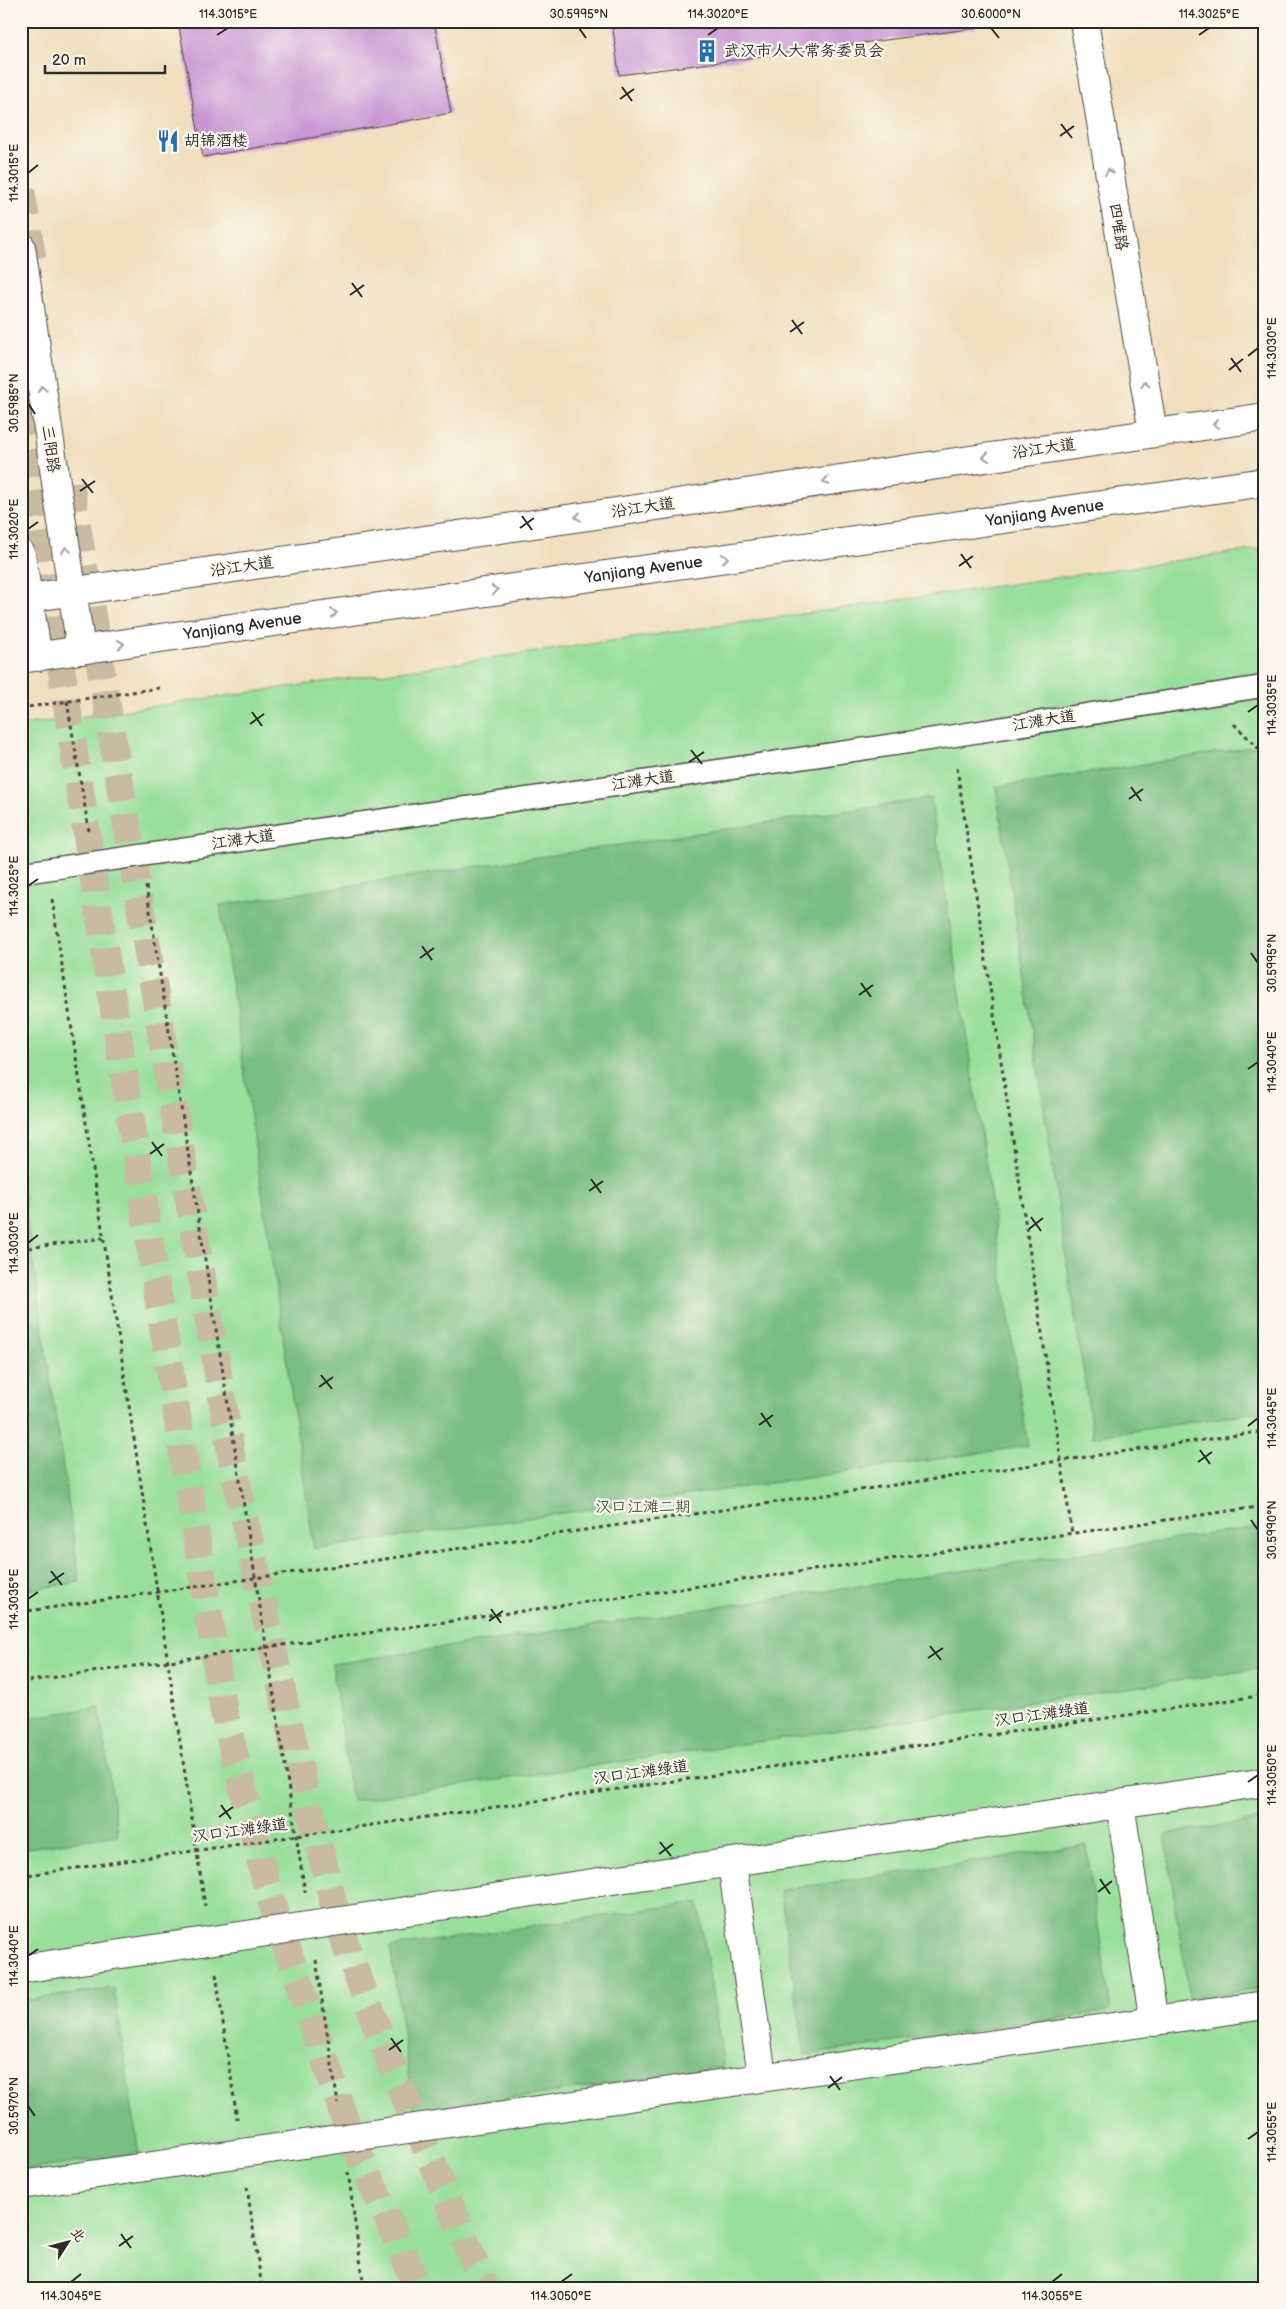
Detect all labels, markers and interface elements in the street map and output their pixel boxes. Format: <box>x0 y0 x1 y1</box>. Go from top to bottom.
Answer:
text: 114.3015°E <box>199 7 257 22</box>
text: 30.5995°N <box>550 7 608 22</box>
text: 114.3020°E <box>688 7 749 22</box>
text: 30.6000°N <box>961 7 1021 22</box>
text: 114.3025°E <box>1179 7 1239 22</box>
building icon: 武汉市人大常务委员会 <box>694 38 720 64</box>
scale bar <box>45 42 165 74</box>
place label: 武汉市人大常务委员会 <box>724 42 884 61</box>
text: 20 m <box>52 51 86 70</box>
restaurant icon: 胡锦酒楼 <box>155 128 181 154</box>
place label: 胡锦酒楼 <box>184 132 248 151</box>
text: 114.3015°E <box>7 144 22 202</box>
one-way arrow <box>1105 168 1115 177</box>
street label: 四唯路 <box>1105 202 1131 252</box>
text: 114.3030°E <box>1265 317 1280 379</box>
text: 30.5985°N <box>7 374 22 432</box>
one-way arrow <box>1140 380 1150 389</box>
one-way arrow <box>37 385 48 393</box>
one-way arrow <box>1212 418 1221 428</box>
street label: 三阳路 <box>37 424 63 474</box>
street label: 沿江大道 <box>1011 435 1077 463</box>
one-way arrow <box>982 451 990 462</box>
one-way arrow <box>821 475 829 486</box>
street label: 沿江大道 <box>610 494 676 522</box>
street label: Yanjiang Avenue <box>983 495 1105 531</box>
text: 114.3020°E <box>7 498 22 559</box>
one-way arrow <box>574 512 583 522</box>
one-way arrow <box>61 546 71 554</box>
street label: Yanjiang Avenue <box>582 552 704 588</box>
street label: 沿江大道 <box>209 553 275 581</box>
one-way arrow <box>721 553 730 563</box>
one-way arrow <box>491 585 499 596</box>
one-way arrow <box>330 608 338 619</box>
street label: Yanjiang Avenue <box>181 609 303 644</box>
one-way arrow <box>117 639 126 649</box>
text: 114.3035°E <box>1265 674 1280 735</box>
street label: 江滩大道 <box>1011 707 1077 735</box>
street label: 江滩大道 <box>610 767 676 795</box>
street label: 江滩大道 <box>210 826 276 854</box>
text: 114.3025°E <box>7 856 22 916</box>
text: 30.5995°N <box>1265 934 1280 992</box>
text: 114.3040°E <box>1265 1031 1280 1093</box>
text: 114.3030°E <box>7 1212 22 1274</box>
text: 114.3045°E <box>1265 1387 1280 1448</box>
park label: 汉口江滩二期 <box>595 1498 691 1517</box>
text: 30.5990°N <box>1265 1500 1280 1560</box>
text: 114.3035°E <box>7 1568 22 1629</box>
street label: 汉口江滩绿道 <box>993 1699 1091 1731</box>
text: 114.3050°E <box>1265 1745 1280 1805</box>
street label: 汉口江滩绿道 <box>592 1757 690 1789</box>
street label: 汉口江滩绿道 <box>191 1815 289 1847</box>
text: 114.3040°E <box>7 1925 22 1987</box>
text: 30.5970°N <box>7 2077 22 2135</box>
text: 114.3055°E <box>1265 2102 1280 2162</box>
north arrow <box>42 2216 92 2266</box>
text: 北 <box>67 2224 89 2245</box>
text: 114.3045°E <box>41 2289 102 2304</box>
text: 114.3050°E <box>531 2289 591 2304</box>
text: 114.3055°E <box>1022 2289 1082 2304</box>

